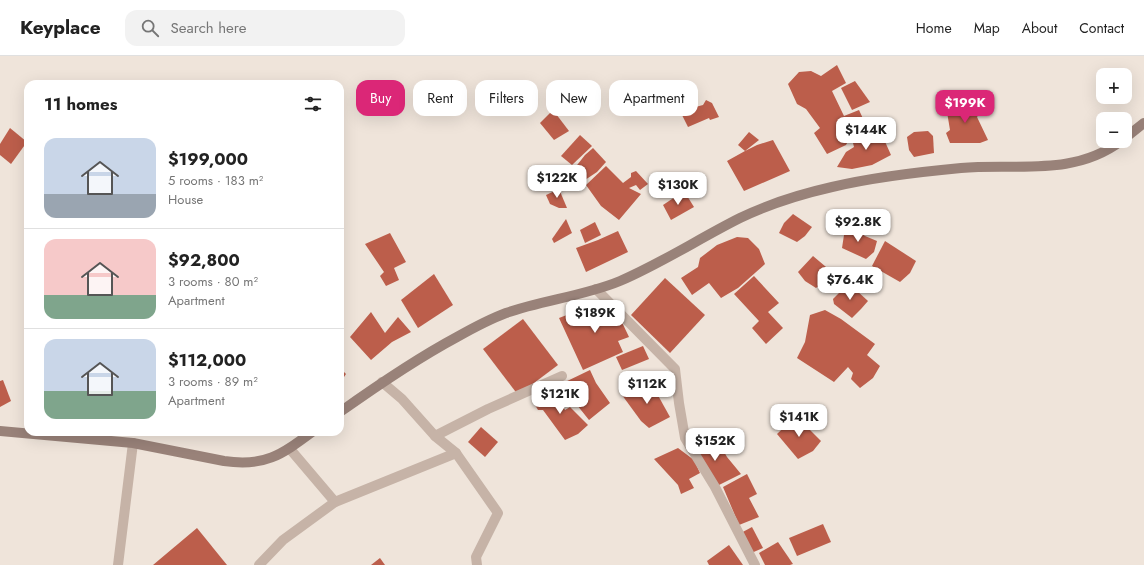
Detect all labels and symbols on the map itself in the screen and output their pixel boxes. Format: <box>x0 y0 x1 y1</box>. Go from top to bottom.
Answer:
pin: $199K <box>937 90 993 124</box>
pin: $144K <box>838 117 894 151</box>
pin: $122K <box>529 165 585 199</box>
pin: $130K <box>650 172 706 206</box>
pin: $92.8K <box>825 209 891 243</box>
pin: $76.4K <box>817 267 883 301</box>
pin: $189K <box>567 300 623 334</box>
pin: $112K <box>619 371 675 405</box>
pin: $121K <box>532 381 588 415</box>
pin: $141K <box>771 404 827 438</box>
pin: $152K <box>687 428 743 462</box>

